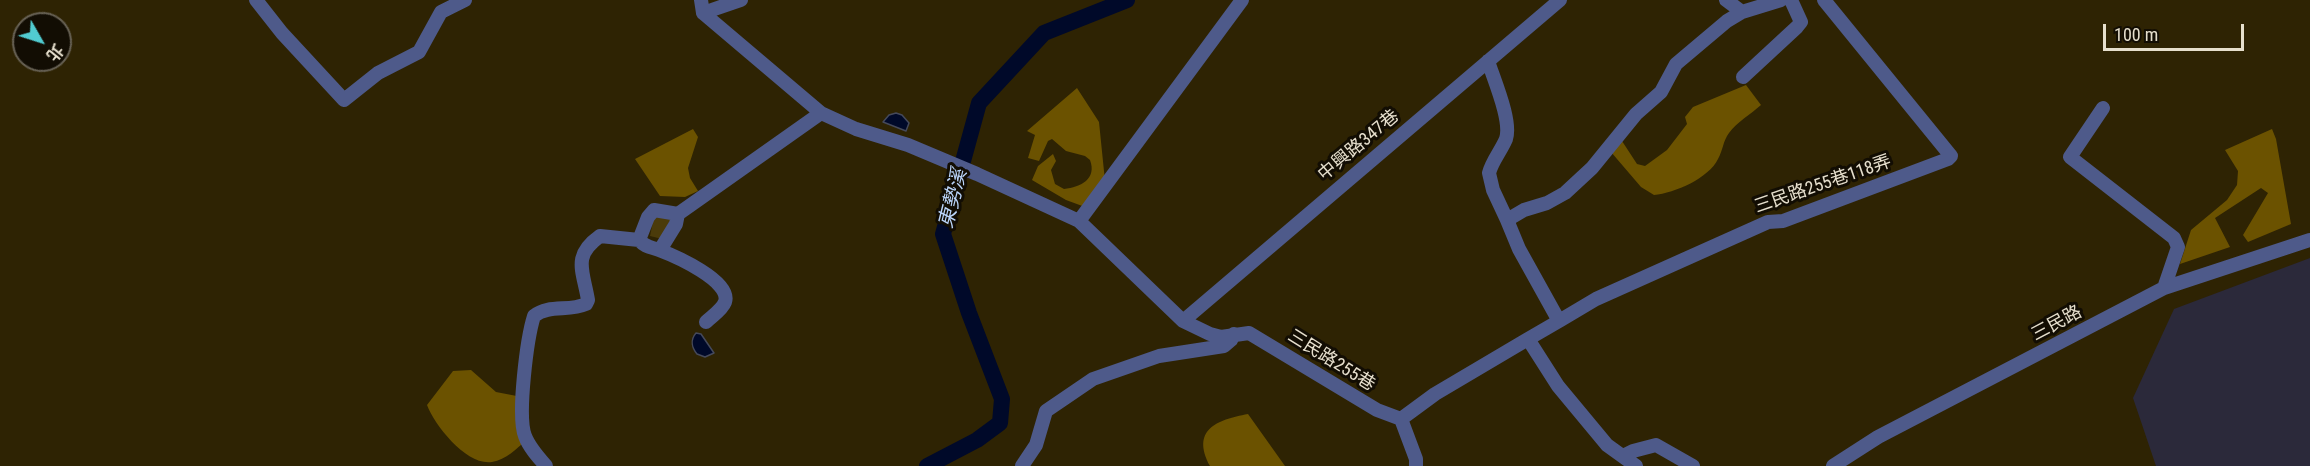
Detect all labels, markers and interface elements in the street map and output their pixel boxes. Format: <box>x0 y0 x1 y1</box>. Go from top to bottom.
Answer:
north arrow <box>12 12 72 72</box>
scale bar <box>2106 12 2247 50</box>
text: 100 m <box>2114 24 2158 45</box>
text: 北 <box>42 40 67 65</box>
street label: 中興路347巷 <box>1314 106 1404 186</box>
street label: 三民路255巷118弄 <box>1752 151 1894 219</box>
water label: 東勢溪 <box>935 167 973 231</box>
street label: 三民路 <box>2028 302 2086 346</box>
street label: 三民路255巷 <box>1283 326 1379 396</box>

